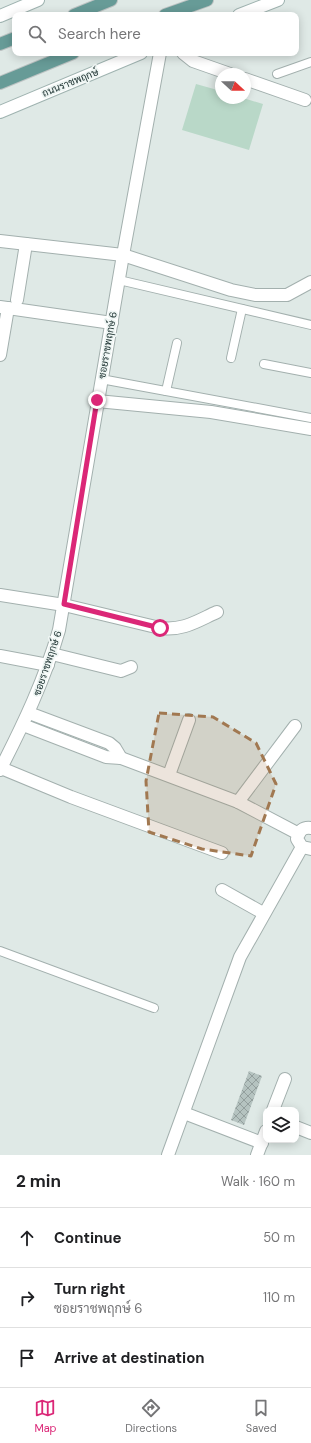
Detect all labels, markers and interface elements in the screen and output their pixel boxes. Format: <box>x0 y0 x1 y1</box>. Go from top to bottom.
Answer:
search box <box>12 12 299 56</box>
icon: search <box>26 23 48 45</box>
text: Search here <box>58 24 141 44</box>
street label: ถนนราชพฤกษ์ <box>40 64 101 100</box>
north arrow <box>215 68 251 104</box>
street label: ซอยราชพฤกษ์ 6 <box>94 310 120 380</box>
route end <box>88 391 106 409</box>
route start <box>151 619 169 637</box>
street label: ซอยราชพฤกษ์ 6 <box>29 629 65 697</box>
map controls <box>263 1107 299 1143</box>
button: layers <box>263 1107 299 1143</box>
text: 2 min <box>16 1170 61 1192</box>
text: Walk · 160 m <box>221 1173 295 1190</box>
icon: ahead <box>16 1227 38 1249</box>
text: Continue <box>54 1228 122 1248</box>
text: 50 m <box>263 1229 295 1246</box>
text: Turn right <box>54 1279 125 1299</box>
icon: right <box>16 1287 38 1309</box>
text: 110 m <box>263 1289 295 1306</box>
text: ซอยราชพฤกษ์ 6 <box>54 1300 142 1317</box>
icon: arrive <box>16 1347 38 1369</box>
text: Arrive at destination <box>54 1348 205 1368</box>
tab: Map <box>34 1397 57 1435</box>
tab: Directions <box>125 1397 177 1435</box>
tab: Saved <box>246 1397 277 1435</box>

